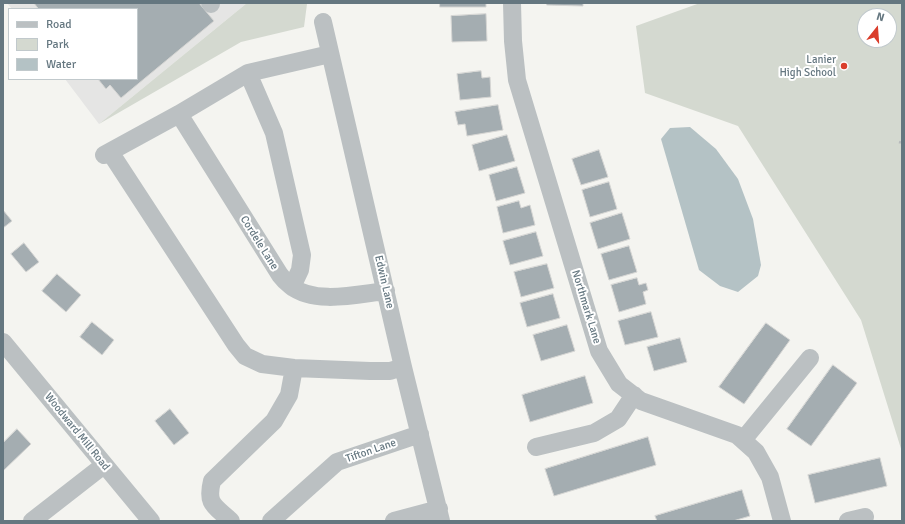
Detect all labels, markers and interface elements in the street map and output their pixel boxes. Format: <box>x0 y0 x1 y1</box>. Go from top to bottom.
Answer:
legend <box>8 8 138 80</box>
north arrow <box>857 8 897 48</box>
text: N <box>875 10 886 24</box>
text: Road <box>46 17 72 32</box>
text: Park <box>46 37 69 52</box>
place label: Lanier High School <box>779 53 836 79</box>
text: Water <box>46 57 76 72</box>
marker: Lanier High School <box>839 61 849 71</box>
street label: Cordele Lane <box>237 214 281 272</box>
street label: Edwin Lane <box>371 254 397 310</box>
street label: Northmark Lane <box>569 269 603 345</box>
street label: Woodward Mill Road <box>42 391 112 473</box>
street label: Tifton Lane <box>344 436 398 466</box>

